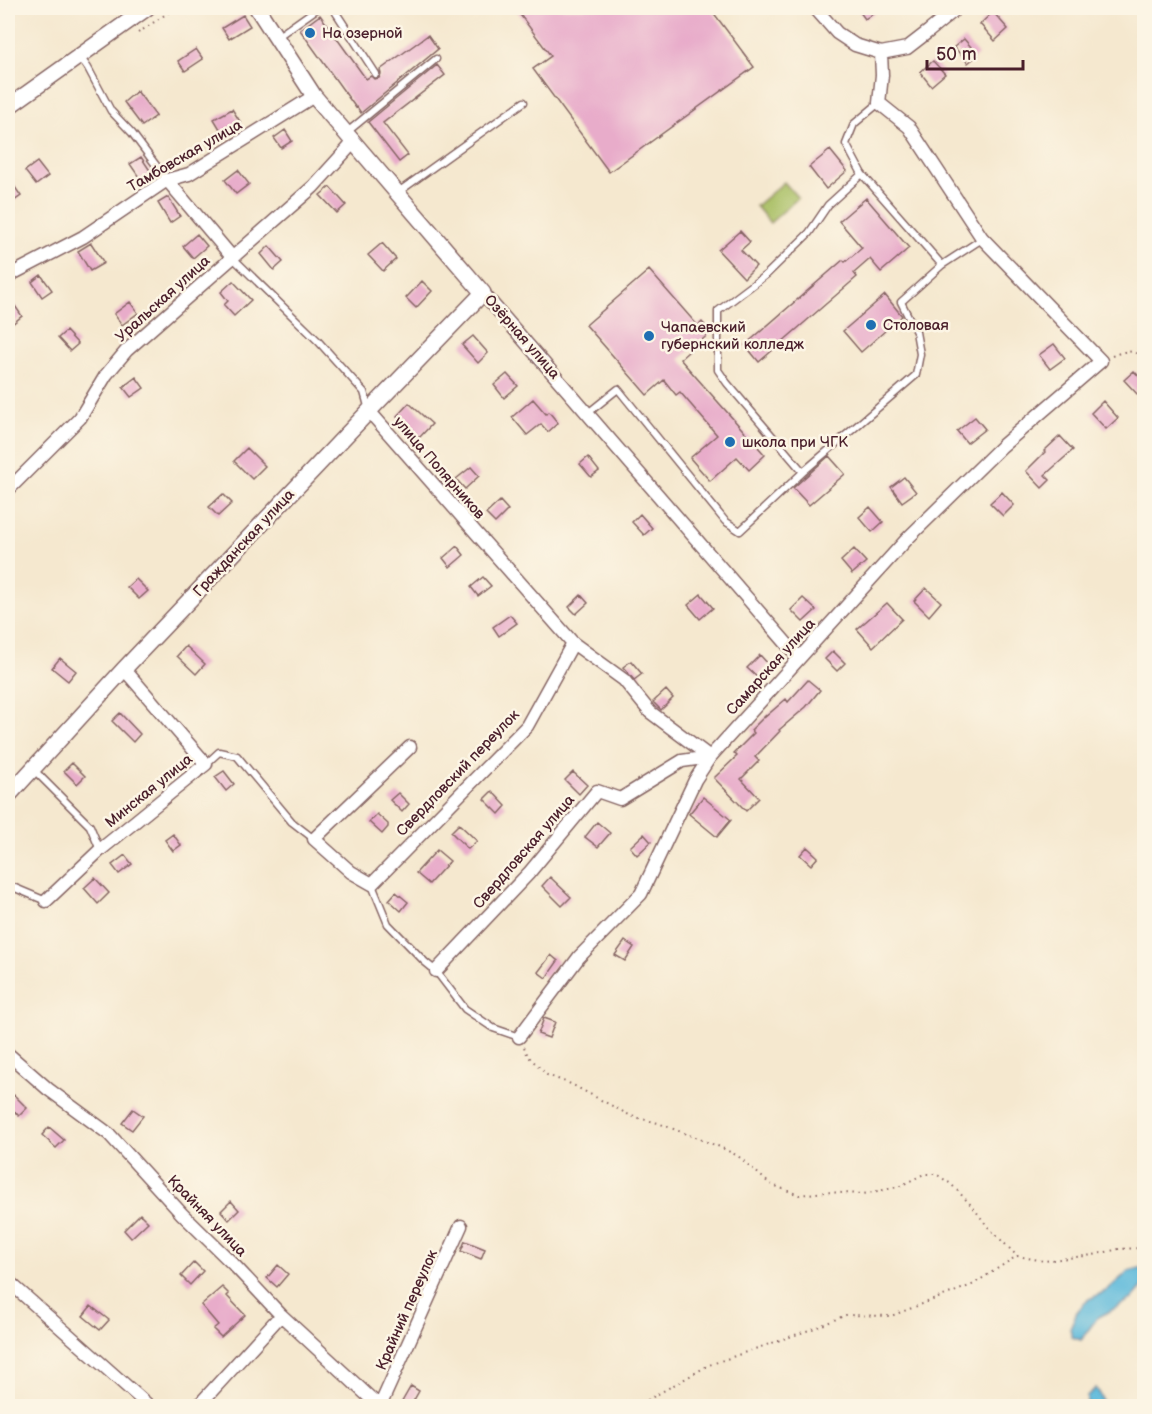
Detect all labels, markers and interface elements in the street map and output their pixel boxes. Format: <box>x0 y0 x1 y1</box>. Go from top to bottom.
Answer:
place label: На озерной <box>322 24 403 43</box>
marker: На озерной <box>303 26 317 40</box>
scale bar <box>927 33 1023 71</box>
text: 50 m <box>936 44 977 65</box>
street label: Тамбовская улица <box>124 115 246 197</box>
street label: Уральская улица <box>112 251 214 347</box>
street label: Озёрная улица <box>480 291 564 383</box>
place label: Столовая <box>883 316 949 335</box>
place label: Чапаевский губернский колледж <box>661 318 805 354</box>
marker: Столовая <box>864 318 878 332</box>
marker: Чапаевский губернский колледж <box>642 329 656 343</box>
street label: улица Полярников <box>389 413 489 523</box>
place label: школа при ЧГК <box>742 433 848 452</box>
marker: школа при ЧГК <box>723 435 737 449</box>
street label: Гражданская улица <box>189 485 299 601</box>
street label: Самарская улица <box>722 614 820 719</box>
street label: Свердловский переулок <box>392 706 524 840</box>
street label: Минская улица <box>101 750 197 832</box>
street label: Свердловская улица <box>469 791 579 913</box>
street label: Крайняя улица <box>163 1171 251 1261</box>
street label: Крайний переулок <box>372 1247 442 1373</box>

